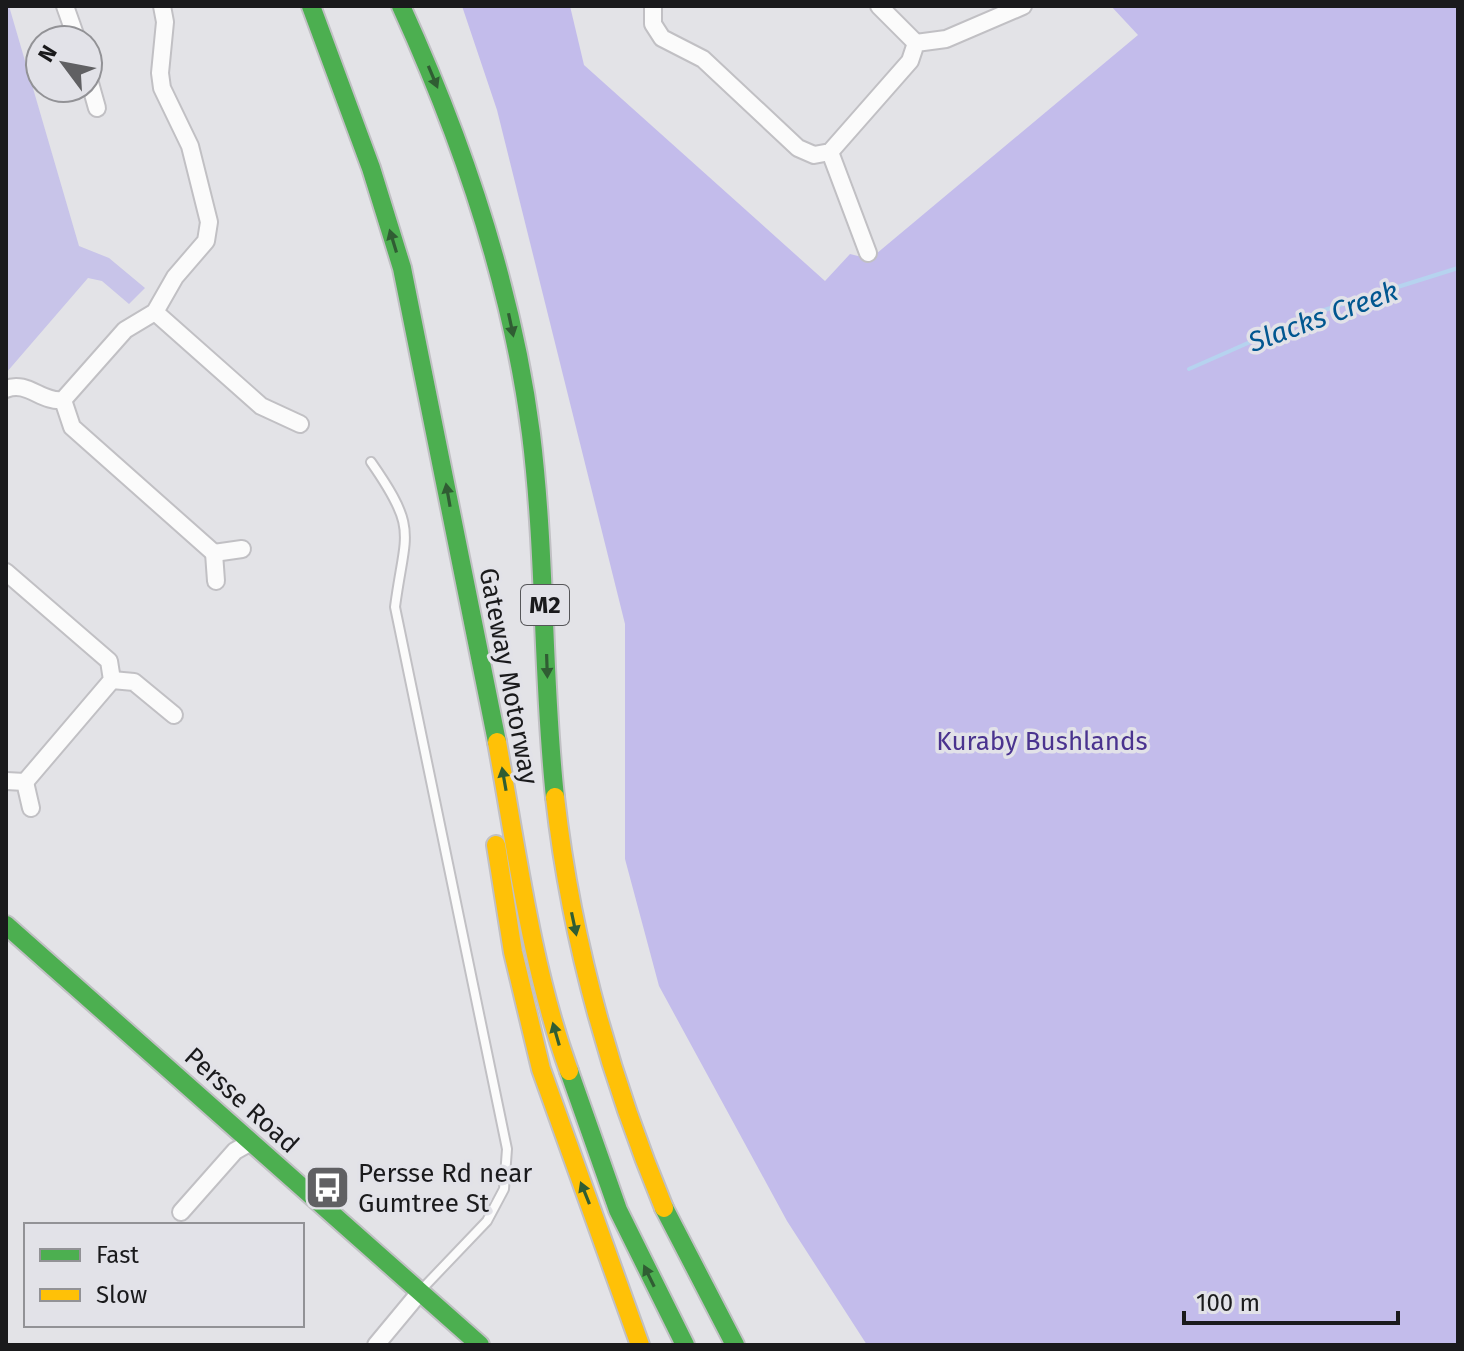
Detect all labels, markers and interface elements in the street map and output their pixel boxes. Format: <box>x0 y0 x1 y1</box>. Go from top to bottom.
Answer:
north arrow <box>24 24 104 104</box>
text: N <box>32 40 63 67</box>
one-way arrow <box>427 65 440 89</box>
one-way arrow <box>386 228 399 252</box>
water label: Slacks Creek <box>1243 274 1402 359</box>
one-way arrow <box>505 312 518 337</box>
one-way arrow <box>441 482 453 507</box>
street label: Gateway Motorway <box>472 565 545 787</box>
road number: M2 <box>521 585 569 625</box>
one-way arrow <box>540 654 553 679</box>
park label: Kuraby Bushlands <box>936 726 1148 757</box>
one-way arrow <box>497 766 509 791</box>
one-way arrow <box>568 912 581 937</box>
one-way arrow <box>549 1021 562 1045</box>
street label: Persse Road <box>178 1041 305 1160</box>
place label: Persse Rd near Gumtree St <box>358 1158 532 1219</box>
bus stop icon: Persse Rd near Gumtree St <box>303 1164 351 1212</box>
one-way arrow <box>578 1181 591 1205</box>
legend <box>24 1223 304 1327</box>
text: Fast <box>96 1241 139 1269</box>
one-way arrow <box>642 1264 656 1288</box>
scale bar <box>1184 1275 1398 1325</box>
text: Slow <box>96 1281 147 1309</box>
text: 100 m <box>1196 1289 1260 1317</box>

